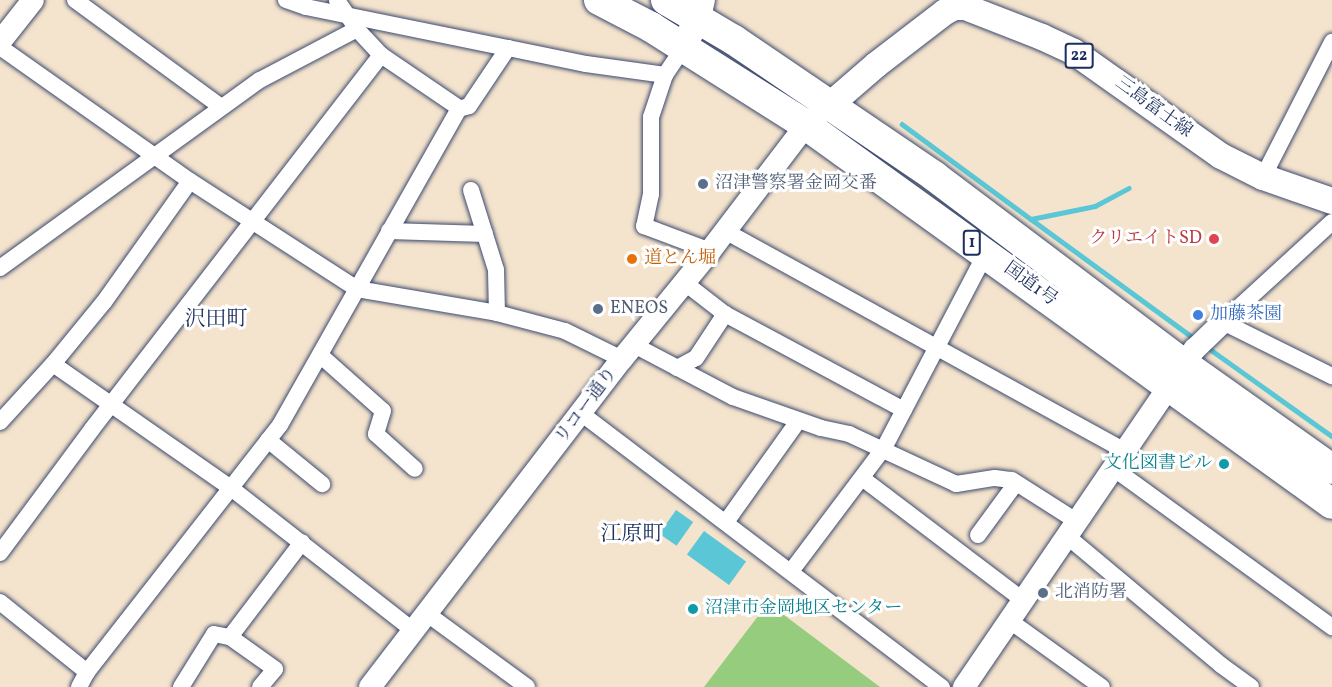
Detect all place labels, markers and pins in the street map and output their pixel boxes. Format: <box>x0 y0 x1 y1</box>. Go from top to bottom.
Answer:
place label: 沼津警察署金岡交番 <box>715 173 877 195</box>
marker: 沼津警察署金岡交番 <box>696 177 710 191</box>
place label: クリエイトSD <box>1089 228 1202 250</box>
marker: クリエイトSD <box>1207 232 1221 246</box>
place label: 道とん堀 <box>644 248 716 270</box>
marker: 道とん堀 <box>625 252 639 266</box>
place label: ENEOS <box>610 298 668 320</box>
marker: ENEOS <box>591 302 605 316</box>
place label: 加藤茶園 <box>1210 304 1282 326</box>
marker: 加藤茶園 <box>1191 308 1205 322</box>
place label: 文化図書ビル <box>1104 453 1212 475</box>
marker: 文化図書ビル <box>1217 457 1231 471</box>
place label: 北消防署 <box>1055 582 1127 604</box>
marker: 北消防署 <box>1036 586 1050 600</box>
place label: 沼津市金岡地区センター <box>705 598 903 620</box>
marker: 沼津市金岡地区センター <box>686 602 700 616</box>

